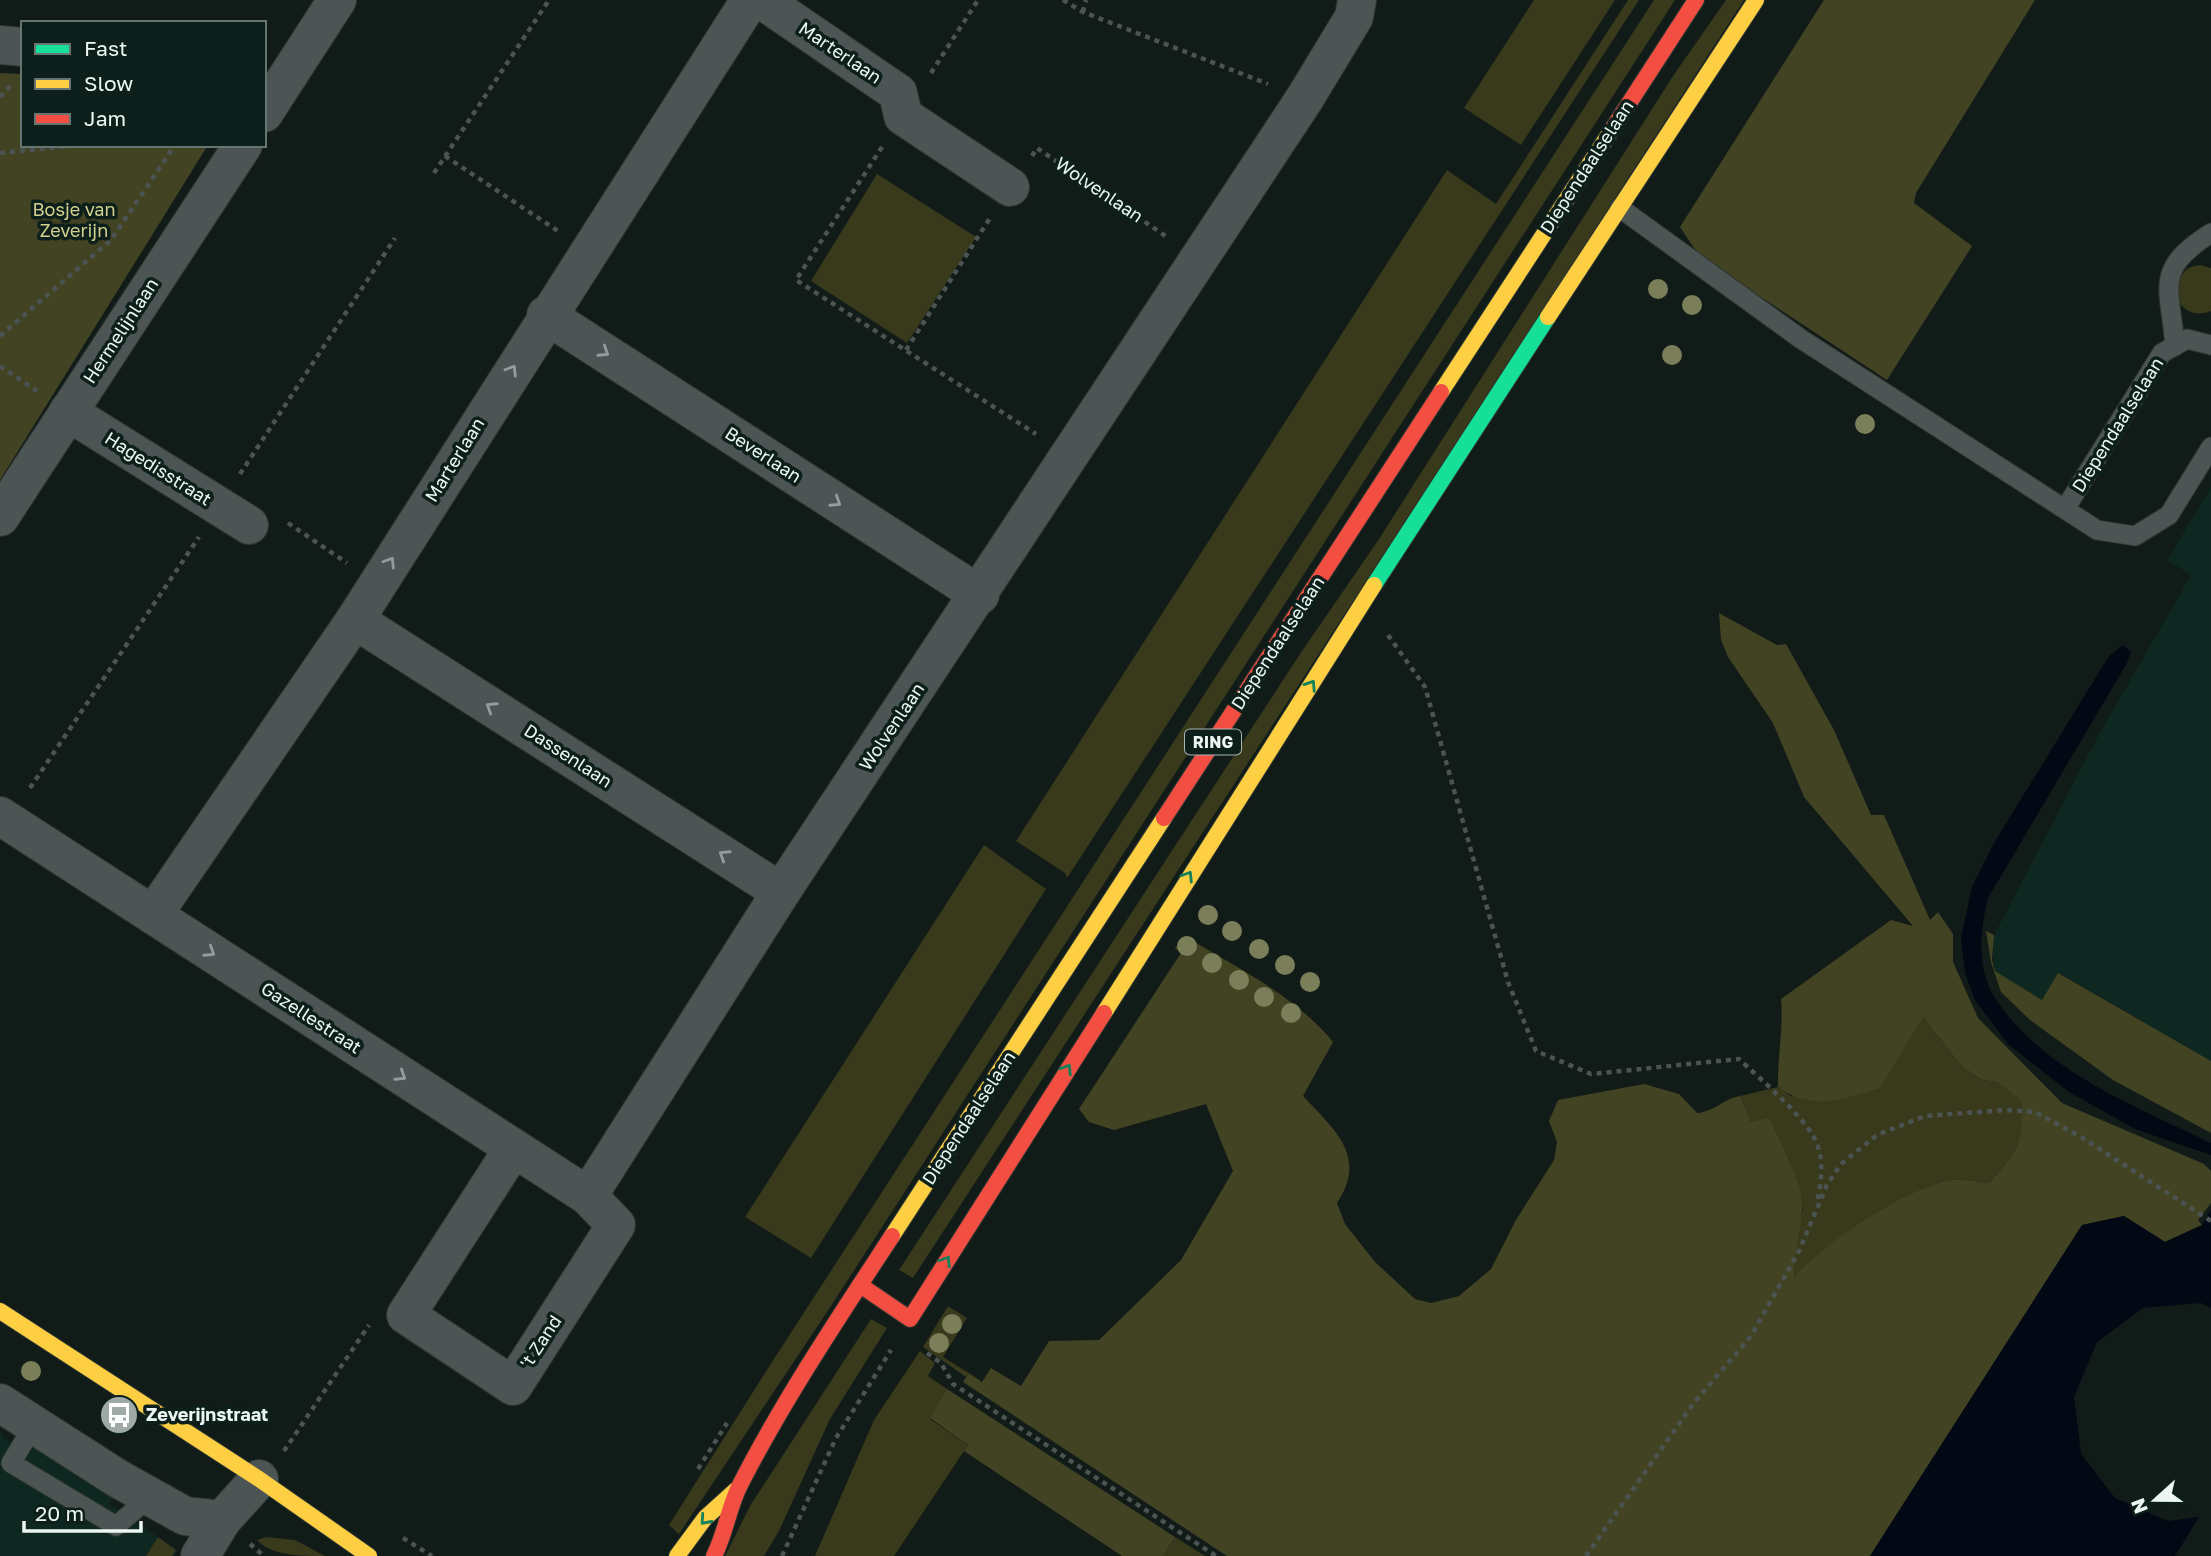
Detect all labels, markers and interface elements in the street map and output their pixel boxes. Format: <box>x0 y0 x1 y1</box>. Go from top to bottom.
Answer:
street label: Marterlaan <box>795 17 886 88</box>
legend <box>21 21 266 147</box>
text: Fast <box>84 35 127 61</box>
text: Slow <box>84 70 133 96</box>
street label: Diependaalselaan <box>1535 96 1638 237</box>
text: Jam <box>84 105 126 131</box>
street label: Wolvenlaan <box>1051 152 1148 227</box>
park label: Bosje van Zeverijn <box>33 198 115 241</box>
street label: Hermelijnlaan <box>78 274 162 387</box>
one-way arrow <box>596 344 609 357</box>
street label: Diependaalselaan <box>2067 353 2167 496</box>
one-way arrow <box>504 364 517 377</box>
street label: Marterlaan <box>420 413 489 506</box>
street label: Beverlaan <box>721 421 806 487</box>
street label: Hagedisstraat <box>101 427 216 510</box>
one-way arrow <box>829 494 842 507</box>
one-way arrow <box>382 556 395 569</box>
street label: Diependaalselaan <box>1226 572 1329 713</box>
street label: Wolvenlaan <box>854 678 929 775</box>
one-way arrow <box>1303 680 1316 693</box>
one-way arrow <box>485 702 498 715</box>
street label: Dassenlaan <box>520 719 617 792</box>
road number: RING <box>1185 730 1241 754</box>
one-way arrow <box>718 851 731 864</box>
one-way arrow <box>1179 871 1192 884</box>
one-way arrow <box>202 944 215 957</box>
street label: Gazellestraat <box>257 977 366 1058</box>
street label: Diependaalselaan <box>917 1047 1020 1188</box>
one-way arrow <box>1059 1064 1072 1077</box>
one-way arrow <box>393 1068 406 1081</box>
one-way arrow <box>938 1256 951 1269</box>
street label: 't Zand <box>515 1311 566 1372</box>
bus stop icon: Zeverijnstraat <box>98 1394 140 1436</box>
place label: Zeverijnstraat <box>146 1403 268 1425</box>
north arrow <box>2120 1465 2190 1535</box>
scale bar <box>24 1490 142 1534</box>
text: N <box>2125 1495 2152 1517</box>
text: 20 m <box>35 1500 84 1526</box>
one-way arrow <box>701 1512 713 1525</box>

